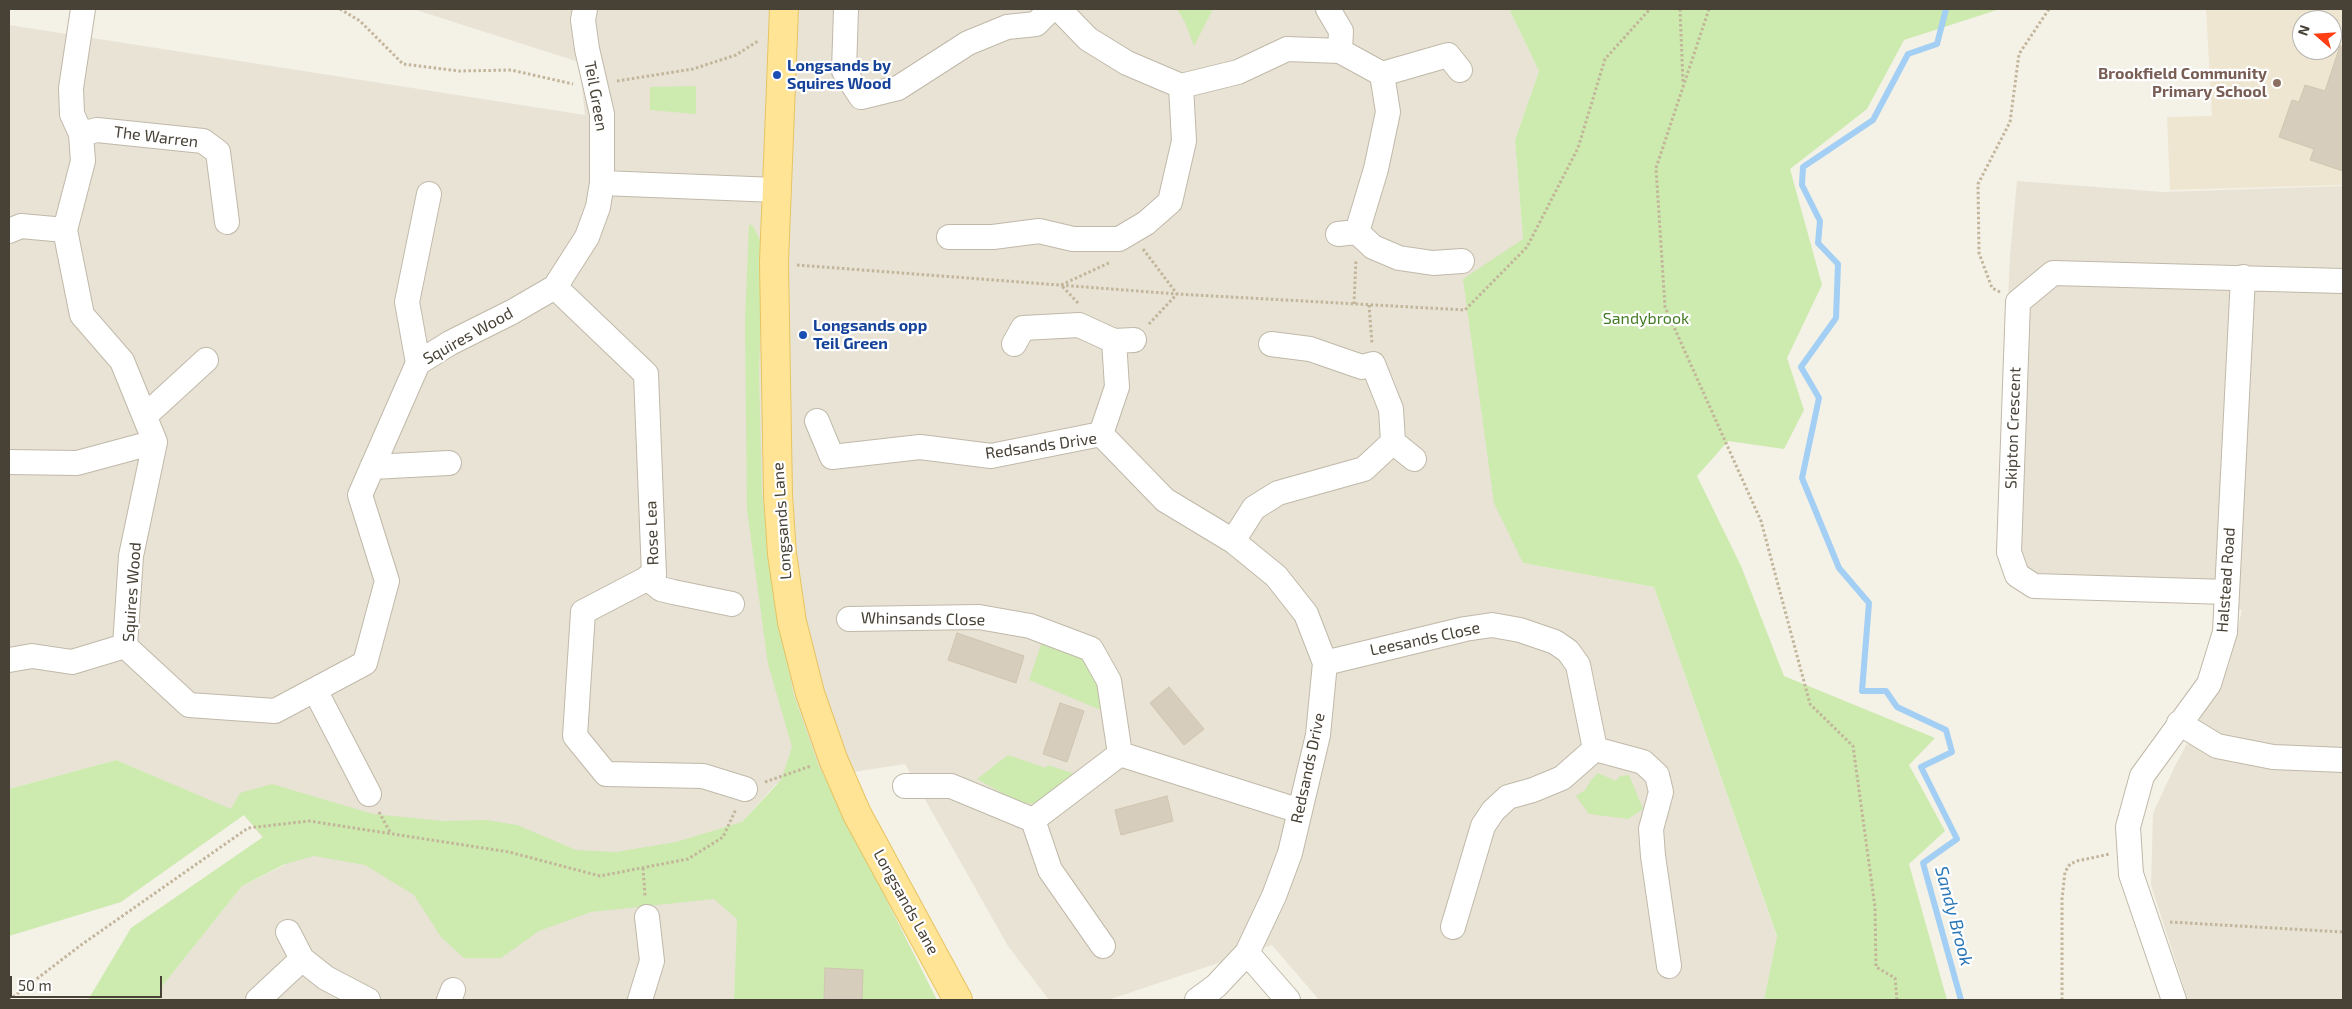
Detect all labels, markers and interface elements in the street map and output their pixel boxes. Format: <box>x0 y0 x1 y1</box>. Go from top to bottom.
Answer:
north arrow <box>2292 10 2342 60</box>
text: N <box>2294 23 2313 38</box>
place label: Longsands by Squires Wood <box>787 56 891 94</box>
street label: Teil Green <box>580 59 612 133</box>
place label: Brookfield Community Primary School <box>2098 64 2267 102</box>
marker: Longsands by Squires Wood <box>771 69 783 81</box>
marker: Brookfield Community Primary School <box>2271 77 2283 89</box>
street label: The Warren <box>113 122 199 152</box>
street label: Squires Wood <box>420 303 516 369</box>
park label: Sandybrook <box>1603 309 1689 329</box>
place label: Longsands opp Teil Green <box>813 316 927 354</box>
marker: Longsands opp Teil Green <box>797 329 809 341</box>
street label: Skipton Crescent <box>2001 367 2025 489</box>
street label: Redsands Drive <box>984 429 1098 463</box>
street label: Longsands Lane <box>768 462 796 580</box>
street label: Rose Lea <box>641 500 663 566</box>
street label: Halstead Road <box>2213 527 2239 633</box>
street label: Squires Wood <box>119 542 145 642</box>
street label: Whinsands Close <box>861 608 985 630</box>
street label: Leesands Close <box>1368 618 1482 660</box>
street label: Redsands Drive <box>1287 711 1329 825</box>
street label: Longsands Lane <box>869 846 943 958</box>
water label: Sandy Brook <box>1930 864 1978 968</box>
scale bar <box>12 966 165 998</box>
text: 50 m <box>18 976 52 994</box>

